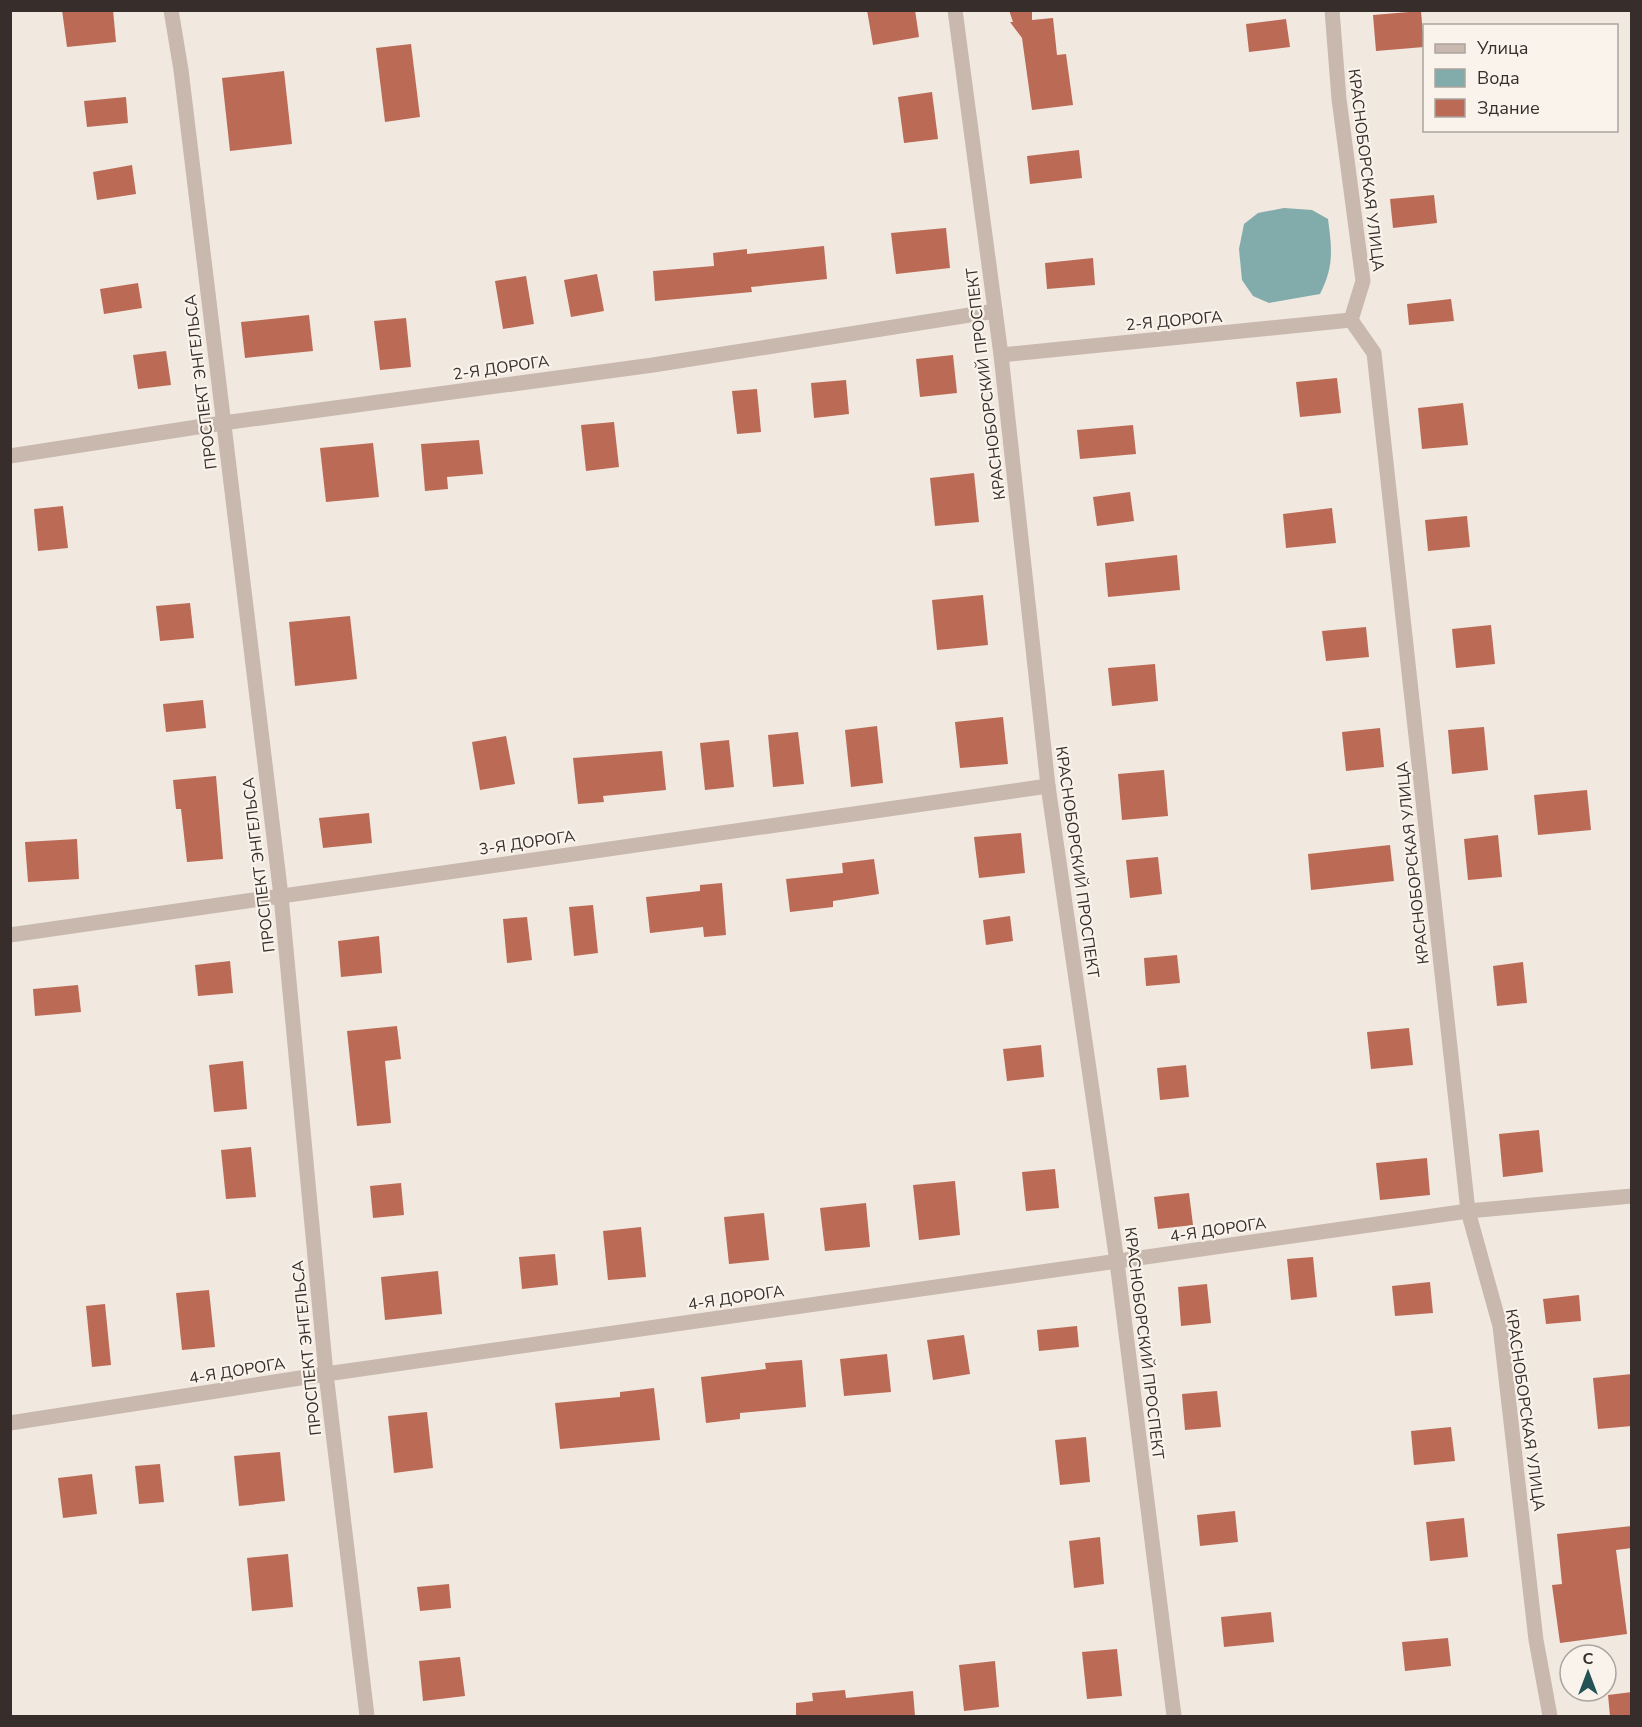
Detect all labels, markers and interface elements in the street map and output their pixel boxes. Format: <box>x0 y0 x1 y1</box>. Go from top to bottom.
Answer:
legend <box>1423 24 1618 132</box>
text: Улица <box>1476 36 1528 60</box>
text: Вода <box>1477 66 1520 90</box>
street label: КРАСНОБОРСКАЯ УЛИЦА <box>1343 68 1389 273</box>
text: Здание <box>1477 96 1540 120</box>
street label: КРАСНОБОРСКИЙ ПРОСПЕКТ <box>961 266 1011 501</box>
street label: ПРОСПЕКТ ЭНГЕЛЬСА <box>179 293 223 471</box>
street label: 2-Я ДОРОГА <box>1125 306 1224 336</box>
street label: 2-Я ДОРОГА <box>452 350 551 386</box>
street label: КРАСНОБОРСКИЙ ПРОСПЕКТ <box>1050 745 1104 980</box>
street label: КРАСНОБОРСКАЯ УЛИЦА <box>1391 760 1435 966</box>
street label: ПРОСПЕКТ ЭНГЕЛЬСА <box>237 776 281 954</box>
street label: 3-Я ДОРОГА <box>478 825 577 861</box>
street label: 4-Я ДОРОГА <box>1169 1212 1268 1248</box>
street label: КРАСНОБОРСКИЙ ПРОСПЕКТ <box>1119 1226 1169 1461</box>
street label: ПРОСПЕКТ ЭНГЕЛЬСА <box>287 1259 327 1437</box>
street label: 4-Я ДОРОГА <box>687 1280 786 1316</box>
street label: КРАСНОБОРСКАЯ УЛИЦА <box>1500 1308 1550 1513</box>
street label: 4-Я ДОРОГА <box>187 1352 287 1389</box>
north arrow <box>1558 1643 1618 1703</box>
text: С <box>1583 1648 1594 1670</box>

